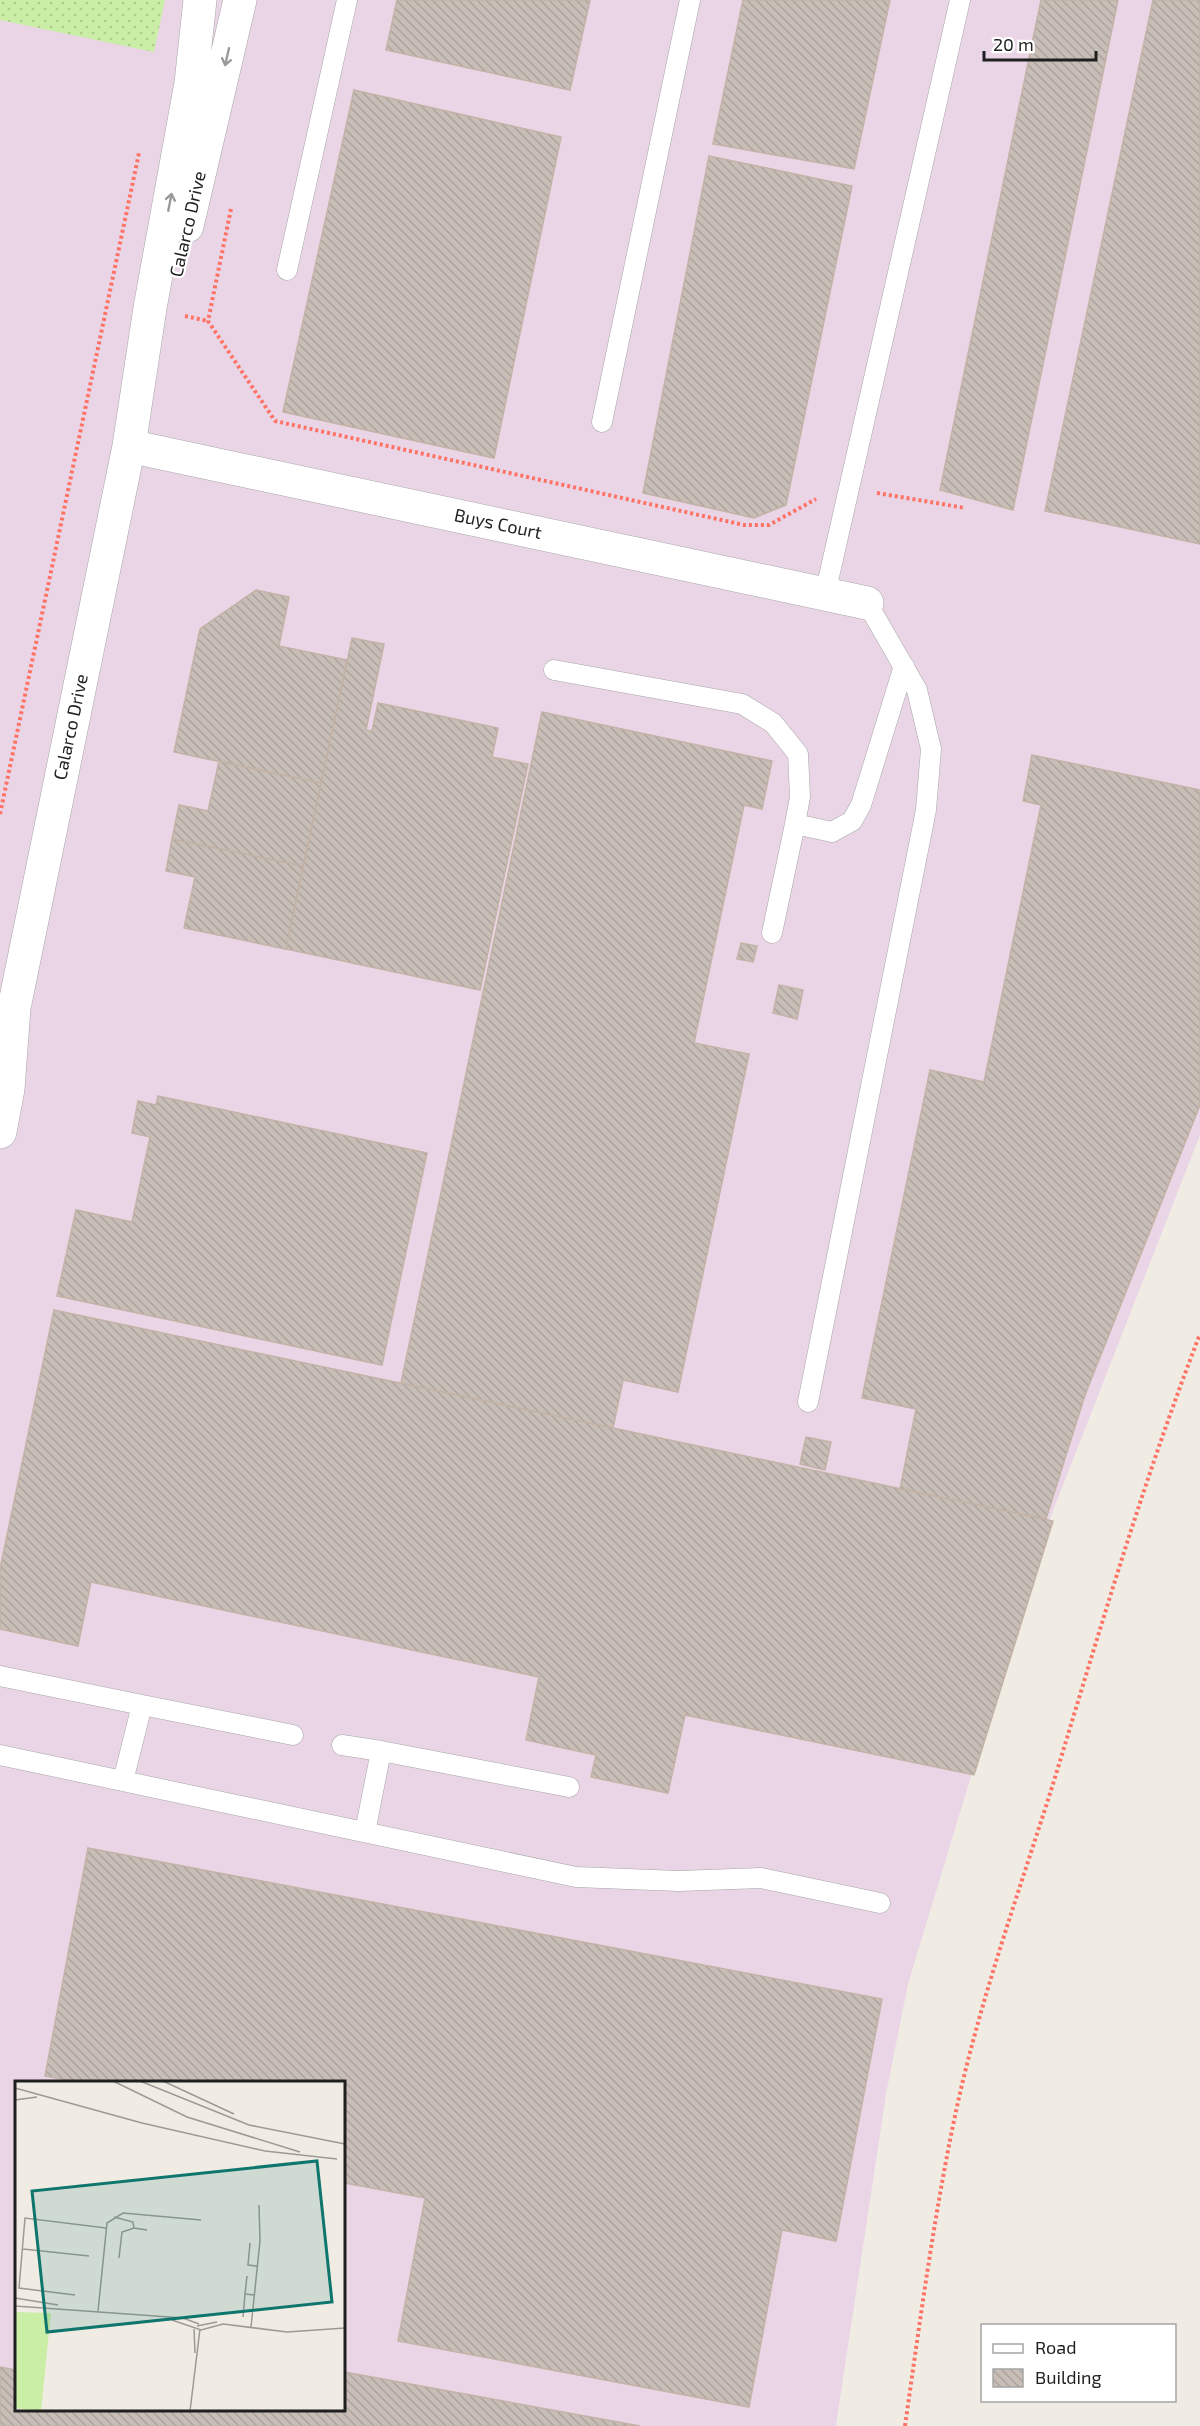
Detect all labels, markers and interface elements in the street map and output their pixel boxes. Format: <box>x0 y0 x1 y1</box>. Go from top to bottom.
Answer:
scale bar <box>984 24 1096 62</box>
text: 20 m <box>993 33 1034 55</box>
one-way arrow <box>221 47 232 66</box>
street label: Calarco Drive <box>164 169 210 279</box>
one-way arrow <box>165 192 176 212</box>
street label: Buys Court <box>452 503 544 543</box>
street label: Calarco Drive <box>48 672 92 782</box>
inset map <box>15 2081 345 2411</box>
legend <box>981 2324 1176 2402</box>
text: Road <box>1035 2336 1076 2358</box>
text: Building <box>1035 2366 1102 2388</box>

